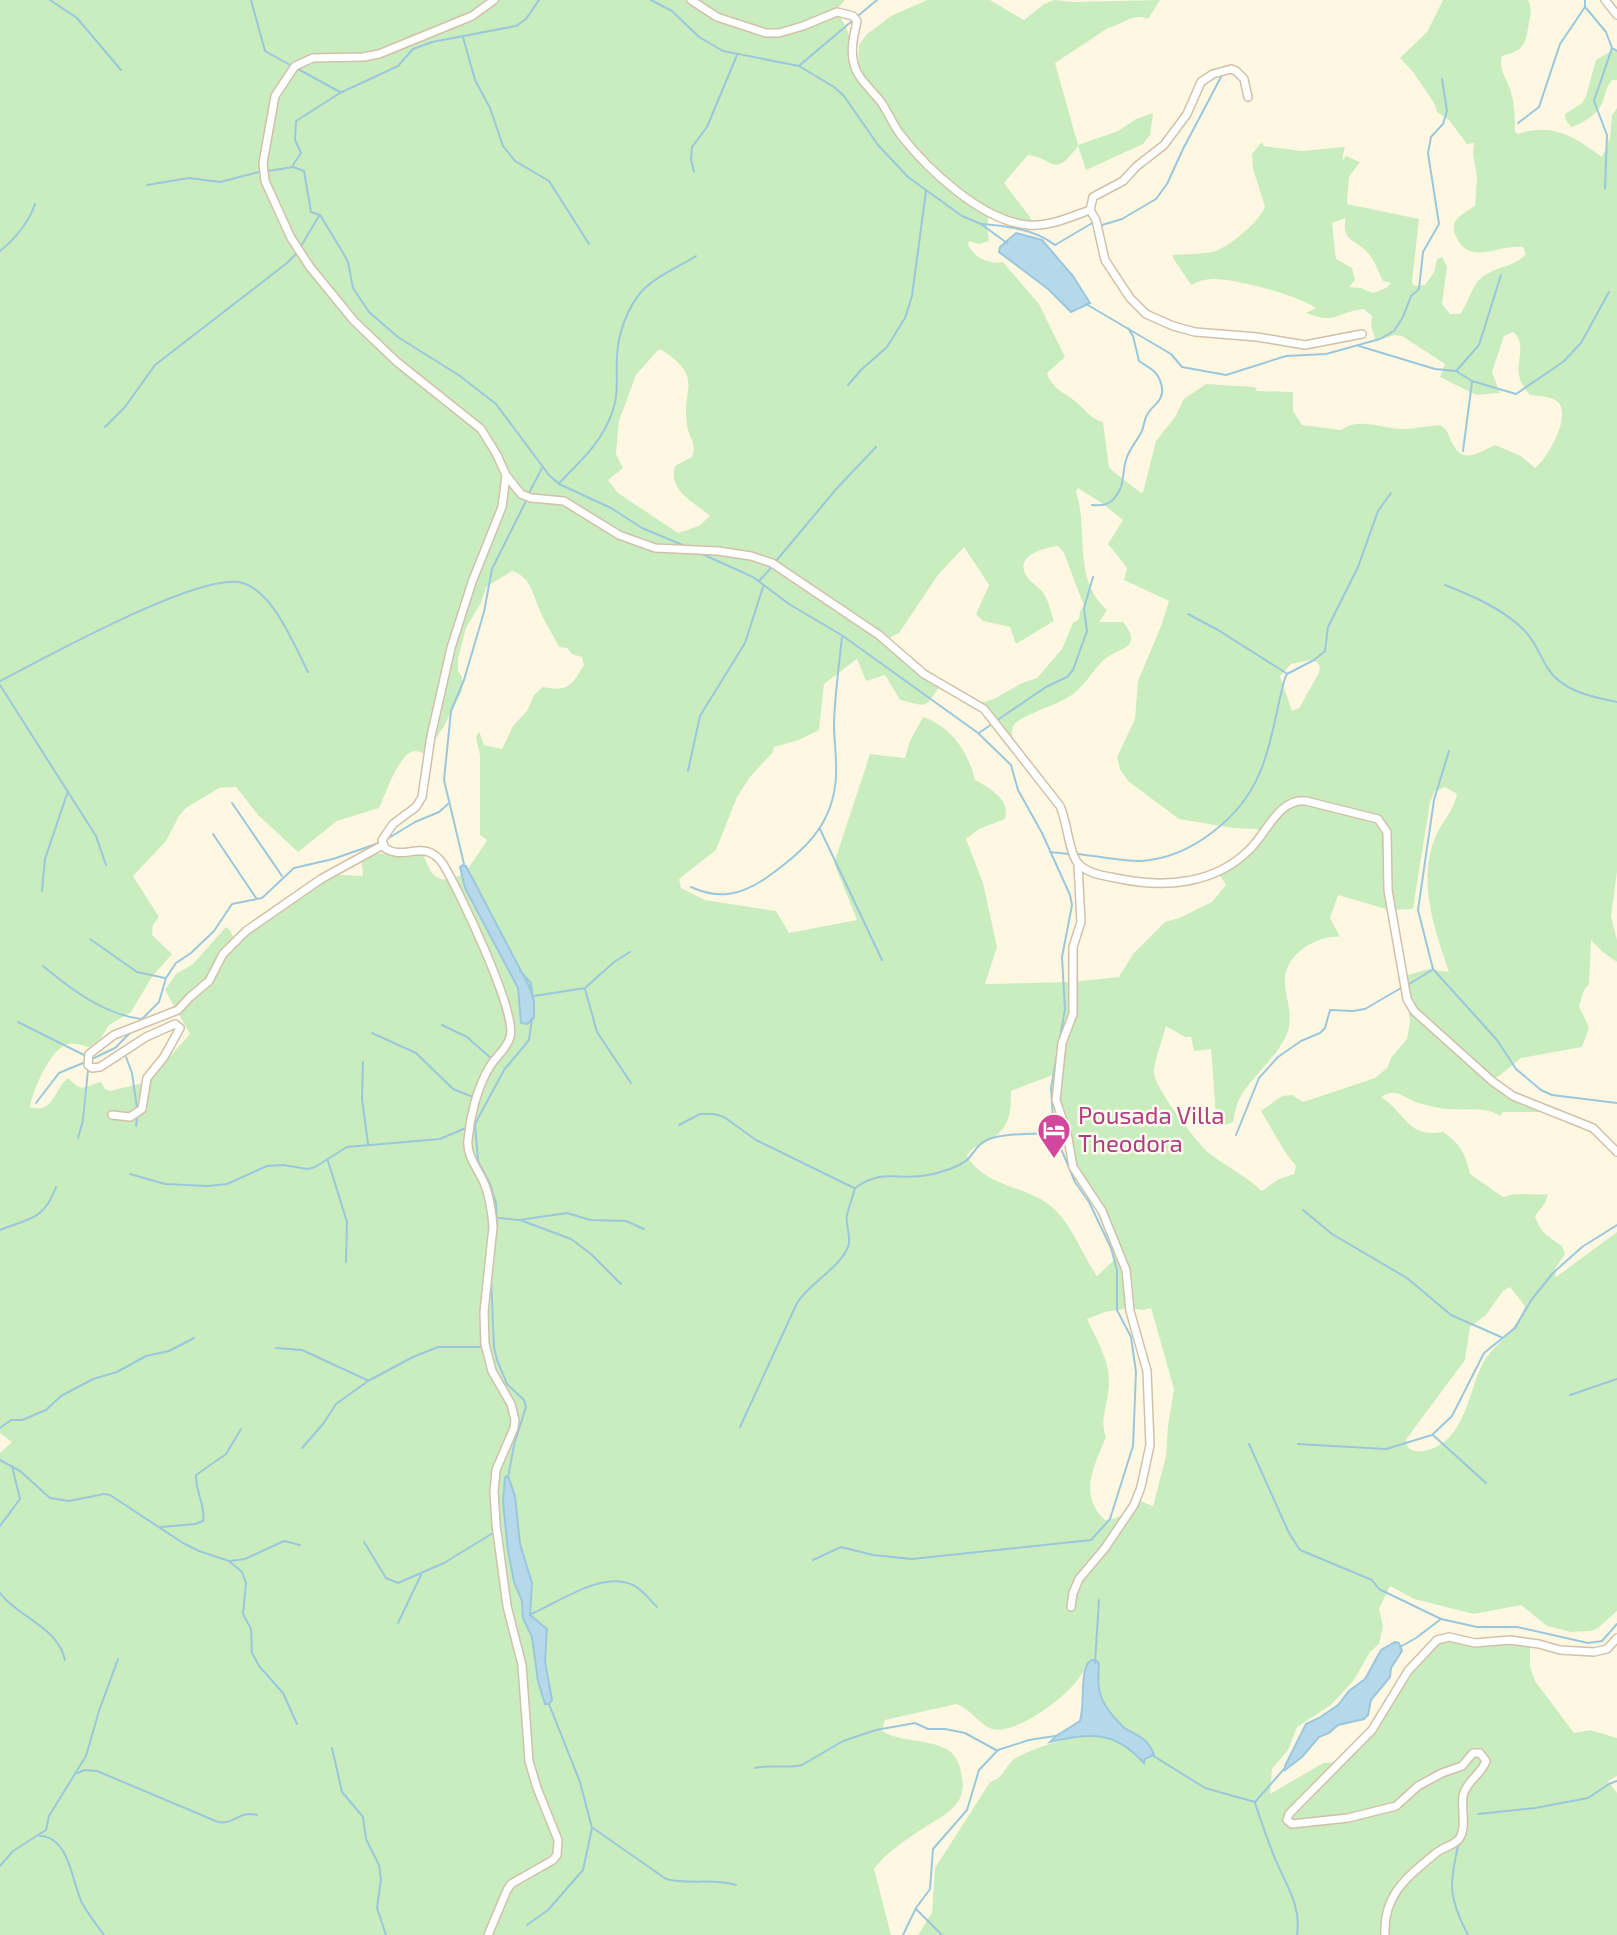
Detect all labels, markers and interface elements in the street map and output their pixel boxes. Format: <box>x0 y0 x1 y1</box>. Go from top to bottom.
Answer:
place label: Pousada Villa Theodora <box>1078 1100 1224 1157</box>
hotel icon: Pousada Villa Theodora <box>1035 1111 1073 1160</box>

